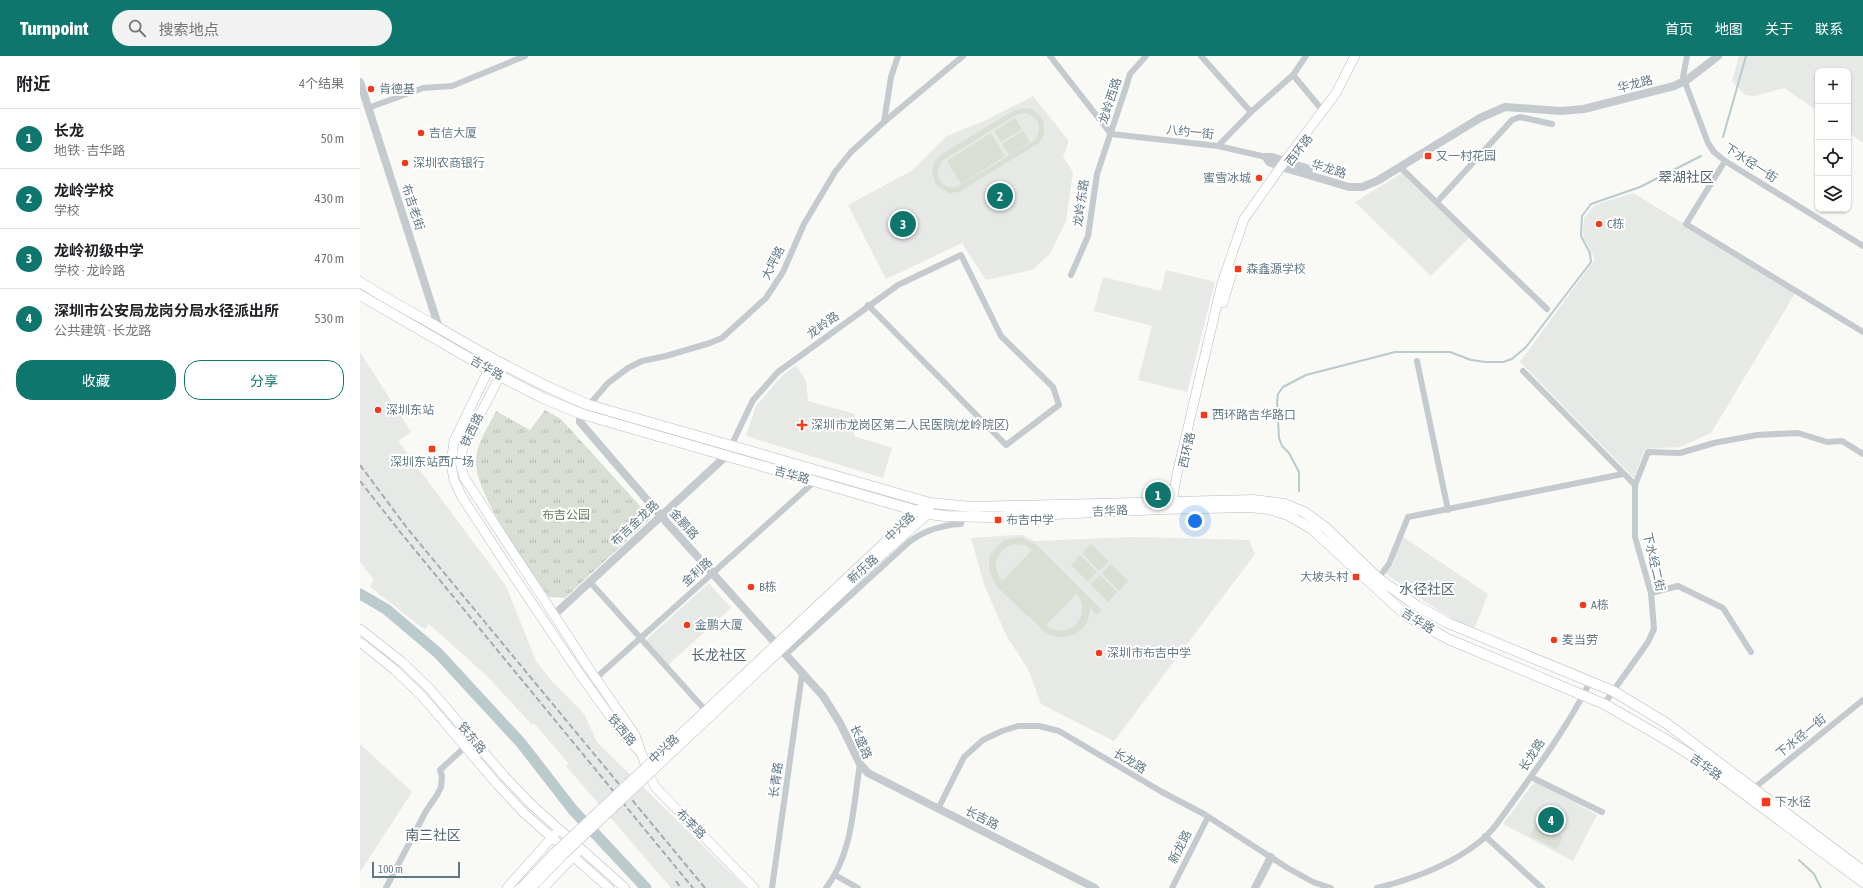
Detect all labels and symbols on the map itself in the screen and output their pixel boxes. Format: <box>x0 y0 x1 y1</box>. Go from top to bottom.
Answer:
street label: 华龙路 <box>1616 73 1654 95</box>
street label: 龙岭西路 <box>1096 76 1124 126</box>
place label: 肯德基 <box>379 82 415 96</box>
marker: 肯德基 <box>366 84 376 94</box>
street label: 八约一街 <box>1165 123 1215 141</box>
place label: 吉信大厦 <box>429 126 477 140</box>
marker: 吉信大厦 <box>416 128 426 138</box>
street label: 西环路 <box>1282 132 1316 168</box>
street label: 下水径一街 <box>1722 141 1780 185</box>
place label: 又一村花园 <box>1436 149 1496 163</box>
marker: 又一村花园 <box>1423 151 1433 161</box>
place label: 深圳农商银行 <box>413 156 485 170</box>
street label: 华龙路 <box>1310 157 1348 181</box>
marker: 深圳农商银行 <box>400 158 410 168</box>
district label: 翠湖社区 <box>1658 169 1714 185</box>
place label: 蜜雪冰城 <box>1203 171 1251 185</box>
marker: 蜜雪冰城 <box>1254 173 1264 183</box>
street label: 龙岭东路 <box>1071 178 1091 228</box>
pin: 2 <box>987 181 1013 211</box>
street label: 布吉老街 <box>399 182 427 232</box>
pin: 3 <box>890 209 916 239</box>
place label: C栋 <box>1607 217 1624 231</box>
marker: C栋 <box>1594 219 1604 229</box>
street label: 大坪路 <box>759 244 787 282</box>
place label: 森鑫源学校 <box>1246 262 1306 276</box>
marker: 森鑫源学校 <box>1233 264 1243 274</box>
street label: 龙岭路 <box>804 309 842 341</box>
street label: 吉华路 <box>468 353 506 383</box>
place label: 深圳东站 <box>386 403 434 417</box>
marker: 深圳东站 <box>373 405 383 415</box>
place label: 西环路吉华路口 <box>1212 408 1296 422</box>
marker: 西环路吉华路口 <box>1199 410 1209 420</box>
street label: 铁西路 <box>458 411 486 449</box>
place label: 深圳市龙岗区第二人民医院(龙岭院区) <box>811 418 1009 432</box>
marker: 深圳市龙岗区第二人民医院(龙岭院区) <box>796 419 808 431</box>
street label: 西环路 <box>1176 431 1198 469</box>
marker: 深圳东站西广场 <box>427 444 437 454</box>
place label: 深圳东站西广场 <box>390 455 474 469</box>
street label: 吉华路 <box>773 463 811 487</box>
pin: 1 <box>1145 480 1171 510</box>
street label: 布吉金龙路 <box>608 497 662 549</box>
street label: 吉华路 <box>1092 503 1128 519</box>
street label: 金鹏路 <box>667 506 701 542</box>
park label: 布吉公园 <box>542 508 590 522</box>
street label: 中兴路 <box>882 509 918 545</box>
your location <box>1185 511 1205 531</box>
place label: 布吉中学 <box>1006 513 1054 527</box>
marker: 布吉中学 <box>993 515 1003 525</box>
street label: 下水经二街 <box>1640 531 1668 593</box>
street label: 新乐路 <box>845 552 881 586</box>
street label: 金利路 <box>679 555 715 589</box>
place label: 大坡头村 <box>1300 570 1349 584</box>
marker: 大坡头村 <box>1351 572 1361 582</box>
place label: B栋 <box>759 580 777 594</box>
district label: 水径社区 <box>1399 581 1455 597</box>
marker: B栋 <box>746 582 756 592</box>
place label: A栋 <box>1591 598 1609 612</box>
marker: A栋 <box>1578 600 1588 610</box>
street label: 吉华路 <box>1399 606 1437 636</box>
place label: 金鹏大厦 <box>695 618 743 632</box>
marker: 金鹏大厦 <box>682 620 692 630</box>
place label: 麦当劳 <box>1562 633 1598 647</box>
marker: 麦当劳 <box>1549 635 1559 645</box>
place label: 深圳市布吉中学 <box>1107 646 1191 660</box>
district label: 长龙社区 <box>691 647 747 663</box>
marker: 深圳市布吉中学 <box>1094 648 1104 658</box>
street label: 铁西路 <box>605 712 639 748</box>
street label: 下水径一街 <box>1773 712 1829 760</box>
street label: 铁东路 <box>455 720 489 756</box>
street label: 长盛路 <box>848 723 874 761</box>
street label: 中兴路 <box>646 732 682 766</box>
street label: 长龙路 <box>1516 736 1548 774</box>
street label: 长龙路 <box>1111 746 1149 776</box>
street label: 吉华路 <box>1687 751 1725 783</box>
street label: 长青路 <box>767 761 785 799</box>
place label: 下水径 <box>1775 795 1811 809</box>
marker: 下水径 <box>1760 796 1772 808</box>
street label: 长吉路 <box>963 804 1001 832</box>
pin: 4 <box>1538 805 1564 835</box>
street label: 布李路 <box>673 806 709 842</box>
district label: 南三社区 <box>405 827 461 843</box>
street label: 新龙路 <box>1166 828 1194 866</box>
scale bar <box>372 860 460 879</box>

